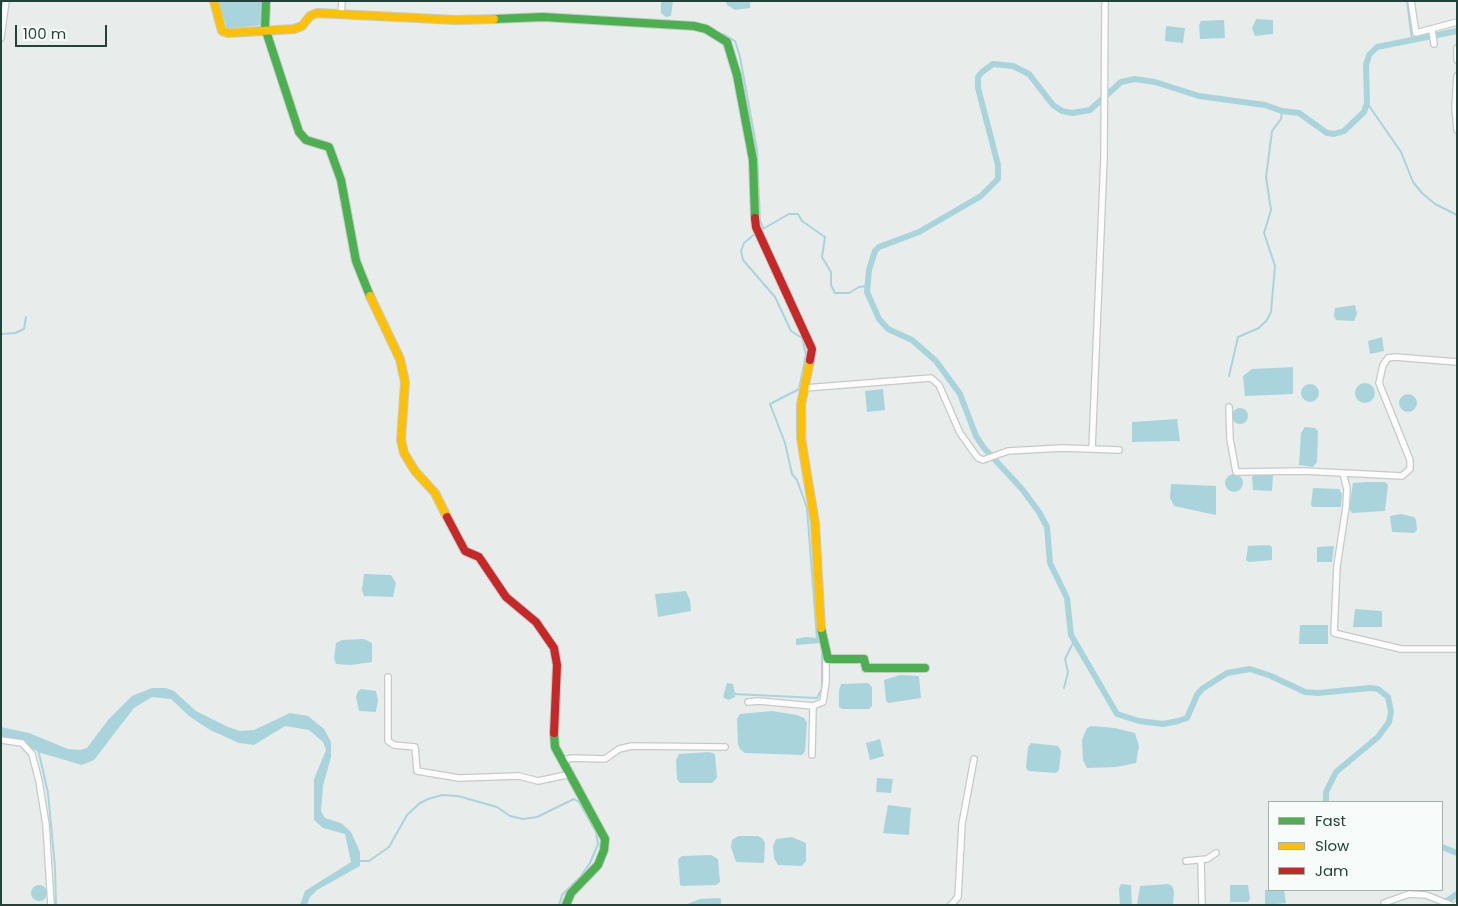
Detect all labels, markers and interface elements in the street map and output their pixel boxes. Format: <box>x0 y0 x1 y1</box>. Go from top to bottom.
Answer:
scale bar <box>18 15 110 47</box>
text: 100 m <box>23 23 66 44</box>
legend <box>1268 801 1443 891</box>
text: Fast <box>1315 810 1346 831</box>
text: Slow <box>1315 835 1349 856</box>
text: Jam <box>1315 860 1349 881</box>

